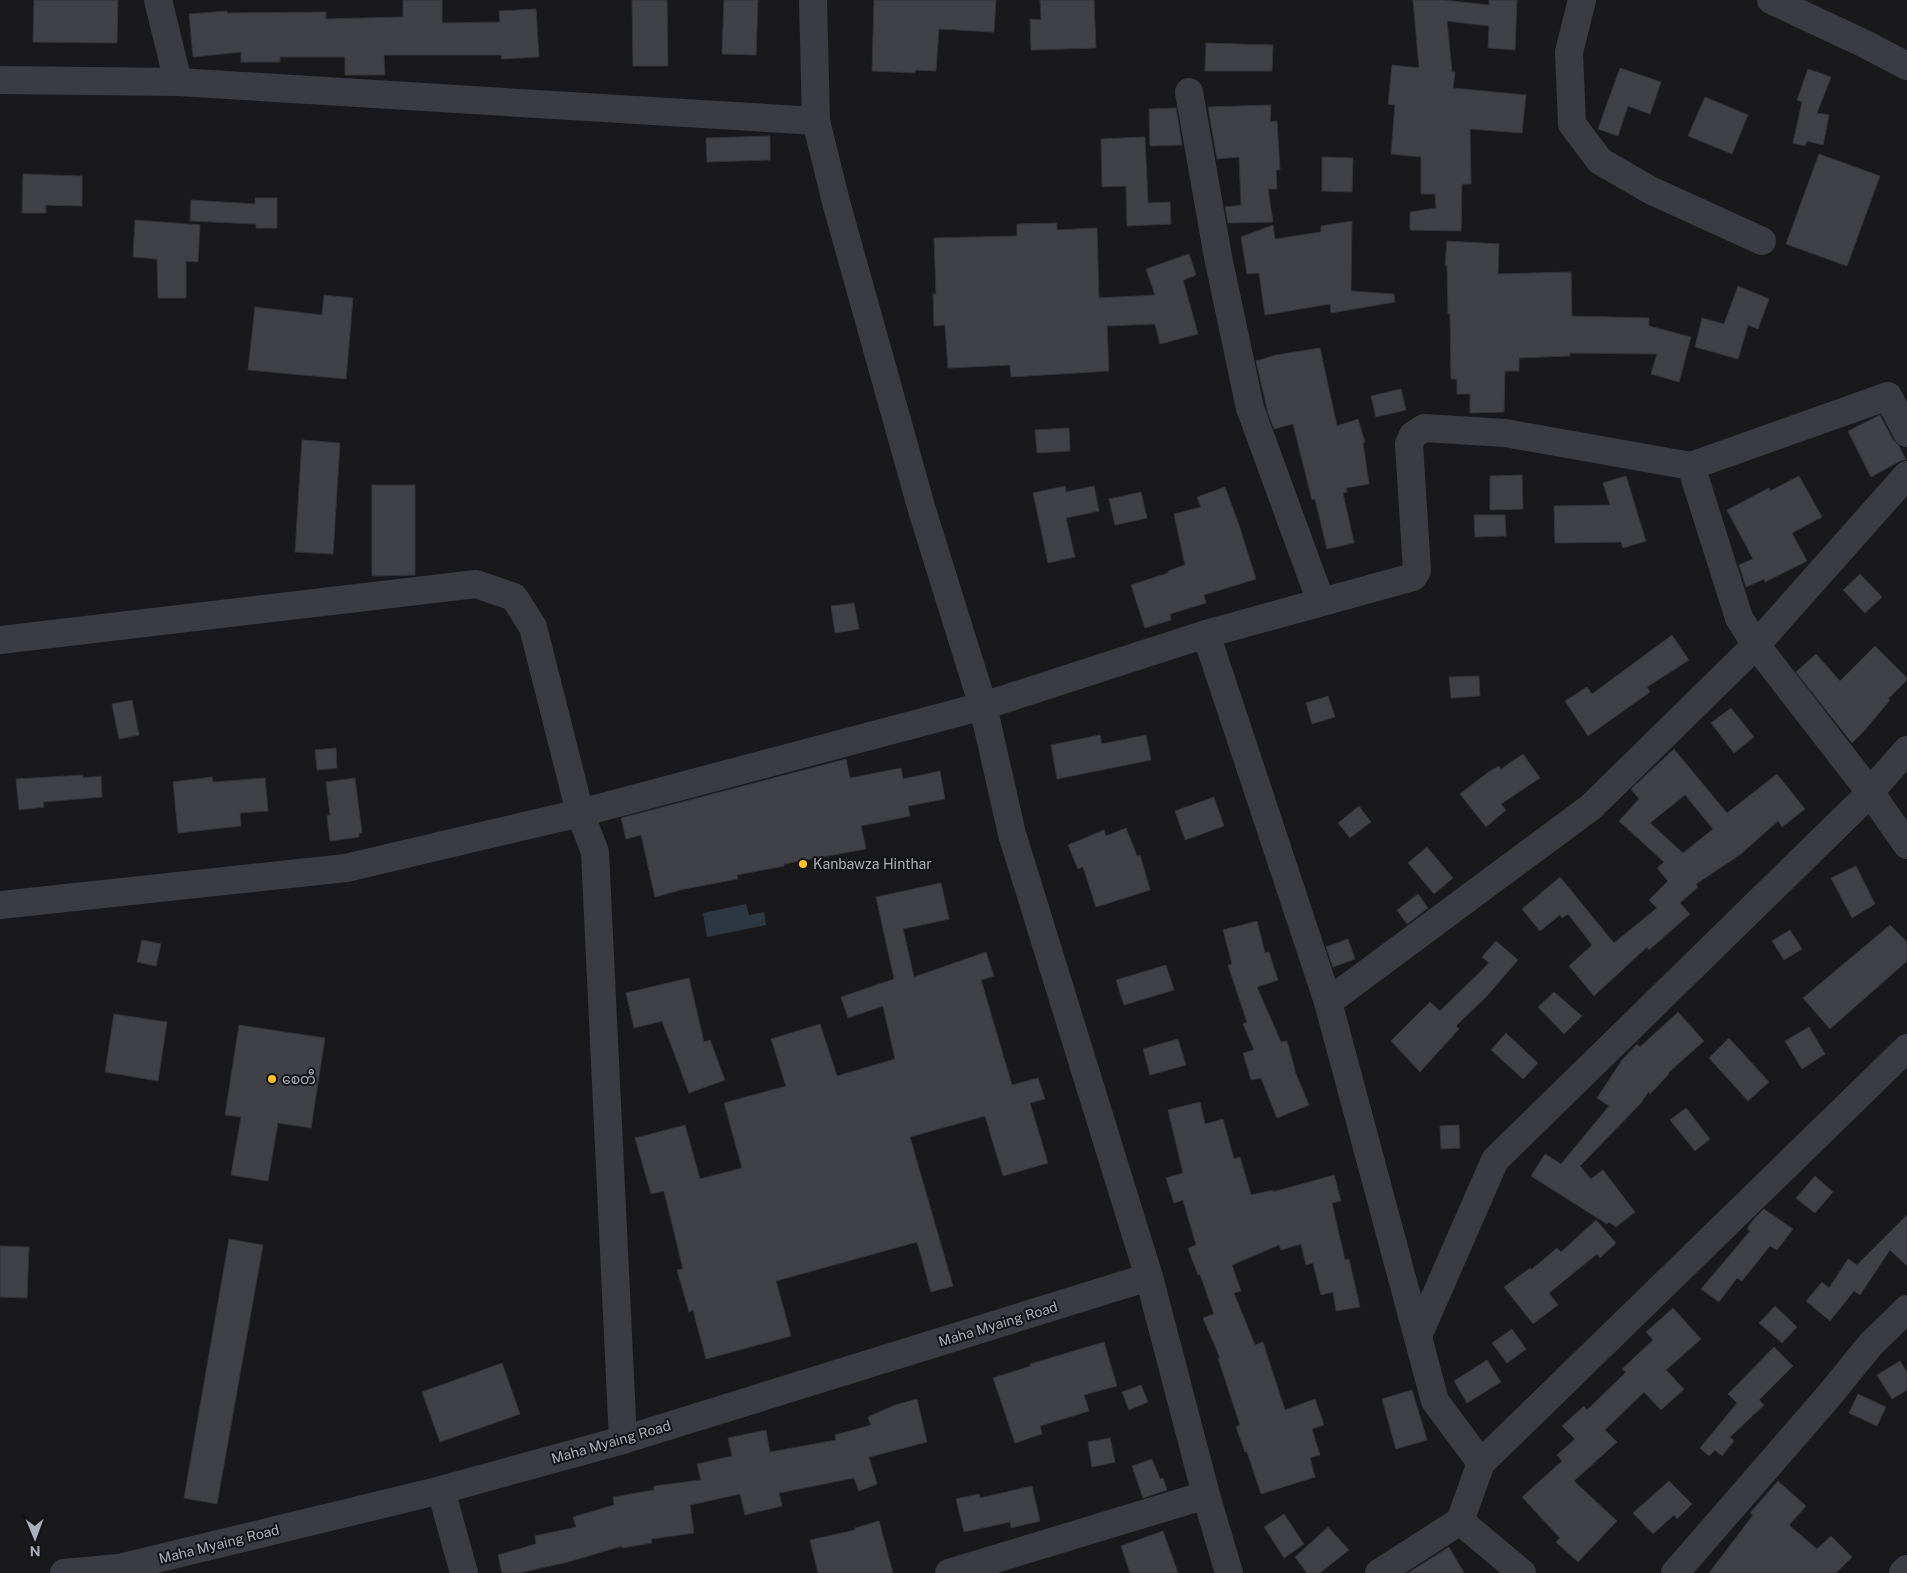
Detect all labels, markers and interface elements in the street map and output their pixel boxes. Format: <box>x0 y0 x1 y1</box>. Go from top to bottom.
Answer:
place label: Kanbawza Hinthar <box>813 856 932 872</box>
marker: Kanbawza Hinthar <box>797 858 809 870</box>
place label: စေတီ <box>282 1069 316 1087</box>
marker: စေတီ <box>266 1073 278 1085</box>
street label: Maha Myaing Road <box>937 1298 1059 1350</box>
street label: Maha Myaing Road <box>549 1417 673 1467</box>
north arrow <box>10 1513 60 1563</box>
street label: Maha Myaing Road <box>157 1521 281 1567</box>
text: N <box>30 1543 41 1559</box>

